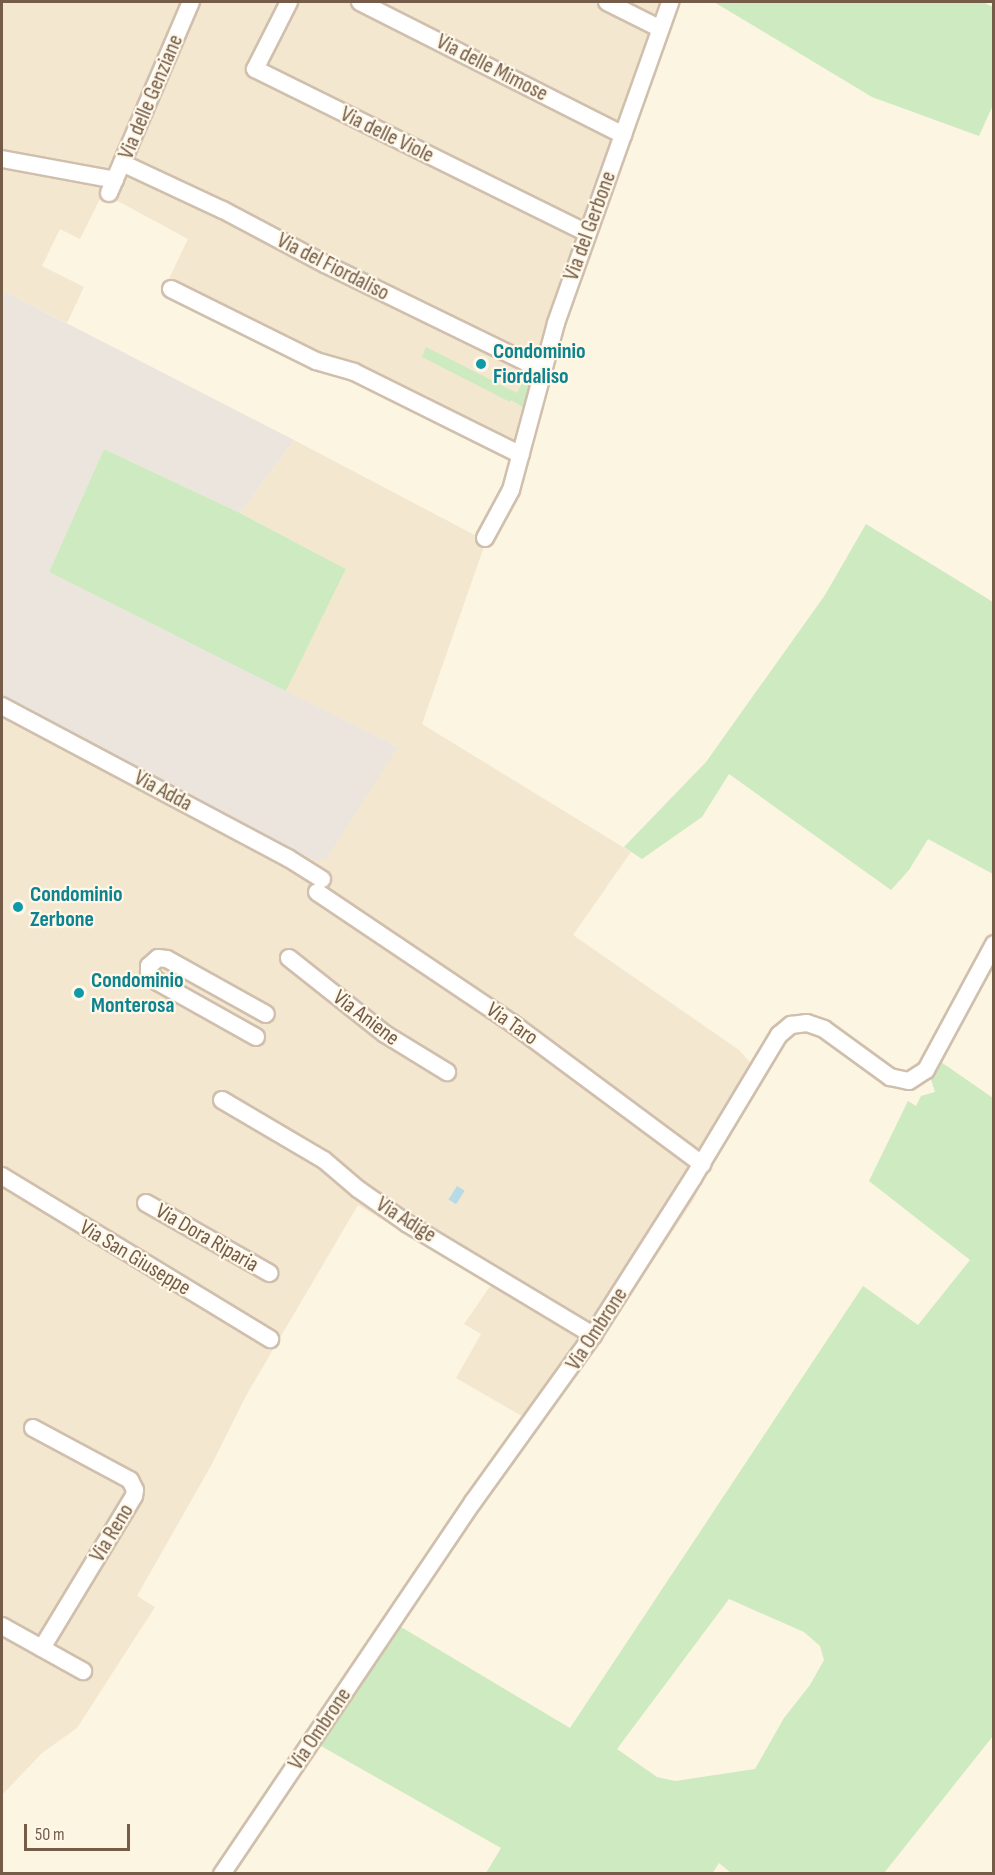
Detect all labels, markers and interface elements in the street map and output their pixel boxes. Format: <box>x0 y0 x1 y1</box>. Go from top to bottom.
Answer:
street label: Via delle Mimose <box>432 29 552 107</box>
street label: Via delle Genziane <box>113 31 189 163</box>
street label: Via delle Viole <box>336 101 438 169</box>
street label: Via del Gerbone <box>558 168 622 284</box>
street label: Via del Fiordaliso <box>272 227 394 307</box>
place label: Condominio Fiordaliso <box>493 338 586 390</box>
marker: Condominio Fiordaliso <box>474 357 488 371</box>
street label: Via Adda <box>129 765 197 817</box>
place label: Condominio Zerbone <box>30 881 123 932</box>
marker: Condominio Zerbone <box>11 900 25 914</box>
place label: Condominio Monterosa <box>91 967 184 1018</box>
street label: Via Aniene <box>328 984 404 1052</box>
marker: Condominio Monterosa <box>72 986 86 1000</box>
street label: Via Taro <box>481 997 543 1051</box>
street label: Via Adige <box>371 1191 441 1249</box>
street label: Via Dora Riparia <box>151 1198 263 1278</box>
street label: Via San Giuseppe <box>75 1215 195 1301</box>
street label: Via Ombrone <box>560 1283 634 1375</box>
street label: Via Reno <box>84 1499 140 1567</box>
street label: Via Ombrone <box>283 1683 357 1775</box>
scale bar <box>27 1812 134 1850</box>
text: 50 m <box>35 1824 65 1845</box>

